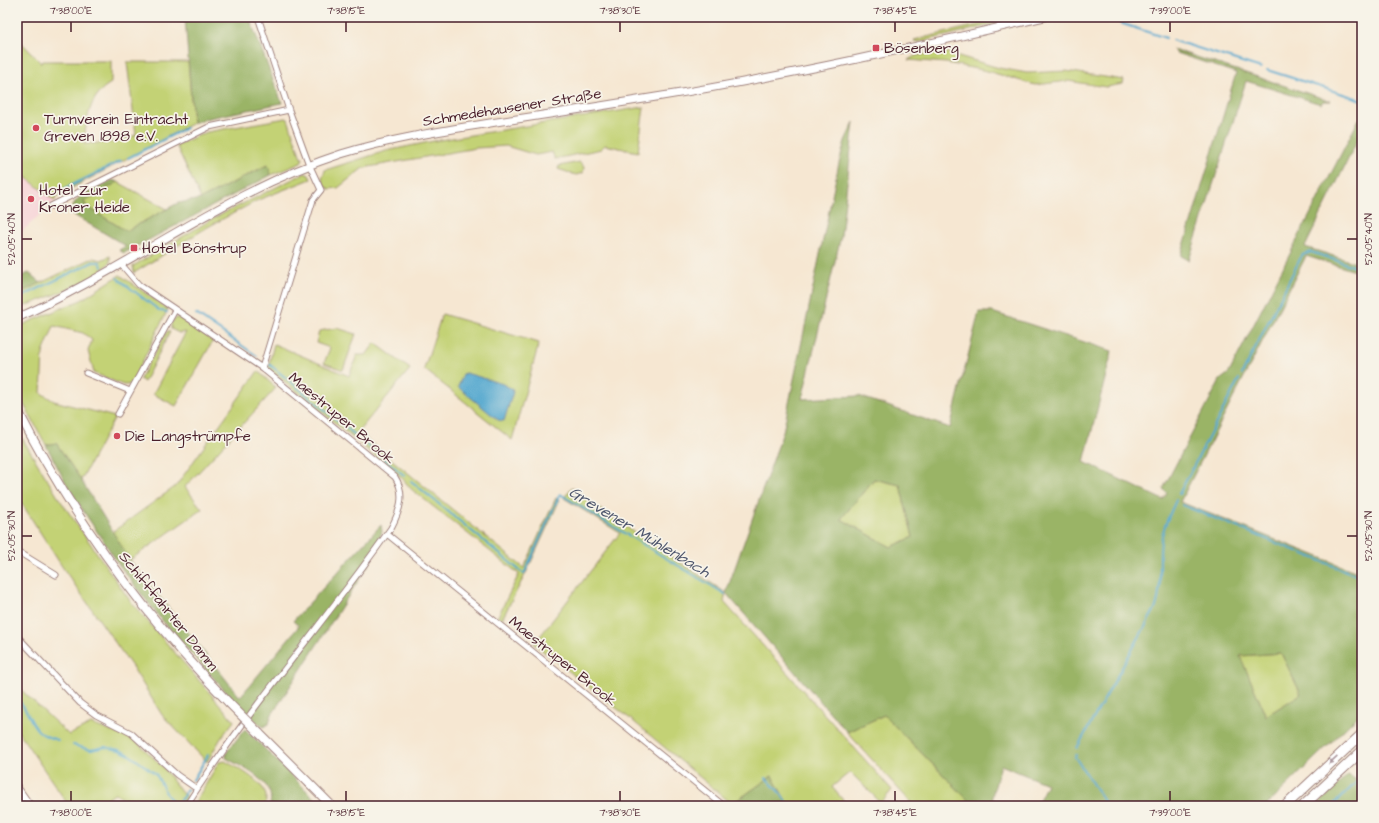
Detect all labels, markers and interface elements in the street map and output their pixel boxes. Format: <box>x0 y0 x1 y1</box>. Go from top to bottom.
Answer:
text: 7°38'00"E <box>50 4 92 18</box>
text: 7°38'15"E <box>327 4 365 18</box>
text: 7°38'30"E <box>599 4 641 18</box>
text: 7°38'45"E <box>873 4 917 18</box>
text: 7°39'00"E <box>1149 4 1191 18</box>
place label: Bösenberg <box>884 38 959 60</box>
marker: Bösenberg <box>871 43 881 53</box>
street label: Schmedehausener Straße <box>421 83 603 132</box>
place label: Turnverein Eintracht Greven 1898 e.V. <box>44 109 188 147</box>
marker: Turnverein Eintracht Greven 1898 e.V. <box>31 123 41 133</box>
place label: Hotel Zur Kroner Heide <box>39 180 130 218</box>
marker: Hotel Zur Kroner Heide <box>26 194 36 204</box>
text: 52°05'40"N <box>5 213 19 265</box>
text: 52°05'40"N <box>1362 213 1376 265</box>
place label: Hotel Bönstrup <box>142 238 247 259</box>
marker: Hotel Bönstrup <box>129 243 139 253</box>
street label: Maestruper Brook <box>284 367 400 469</box>
place label: Die Langstrümpfe <box>125 426 251 448</box>
marker: Die Langstrümpfe <box>112 431 122 441</box>
water label: Grevener Mühlenbach <box>565 481 715 583</box>
text: 52°05'30"N <box>5 511 19 561</box>
text: 52°05'30"N <box>1362 511 1376 561</box>
street label: Schifffahrter Damm <box>114 547 224 676</box>
street label: Maestruper Brook <box>504 611 621 712</box>
one-way arrow <box>1328 756 1339 765</box>
text: 7°38'00"E <box>50 806 92 820</box>
text: 7°38'15"E <box>327 806 365 820</box>
text: 7°38'30"E <box>599 806 641 820</box>
text: 7°38'45"E <box>873 806 917 820</box>
text: 7°39'00"E <box>1149 806 1191 820</box>

